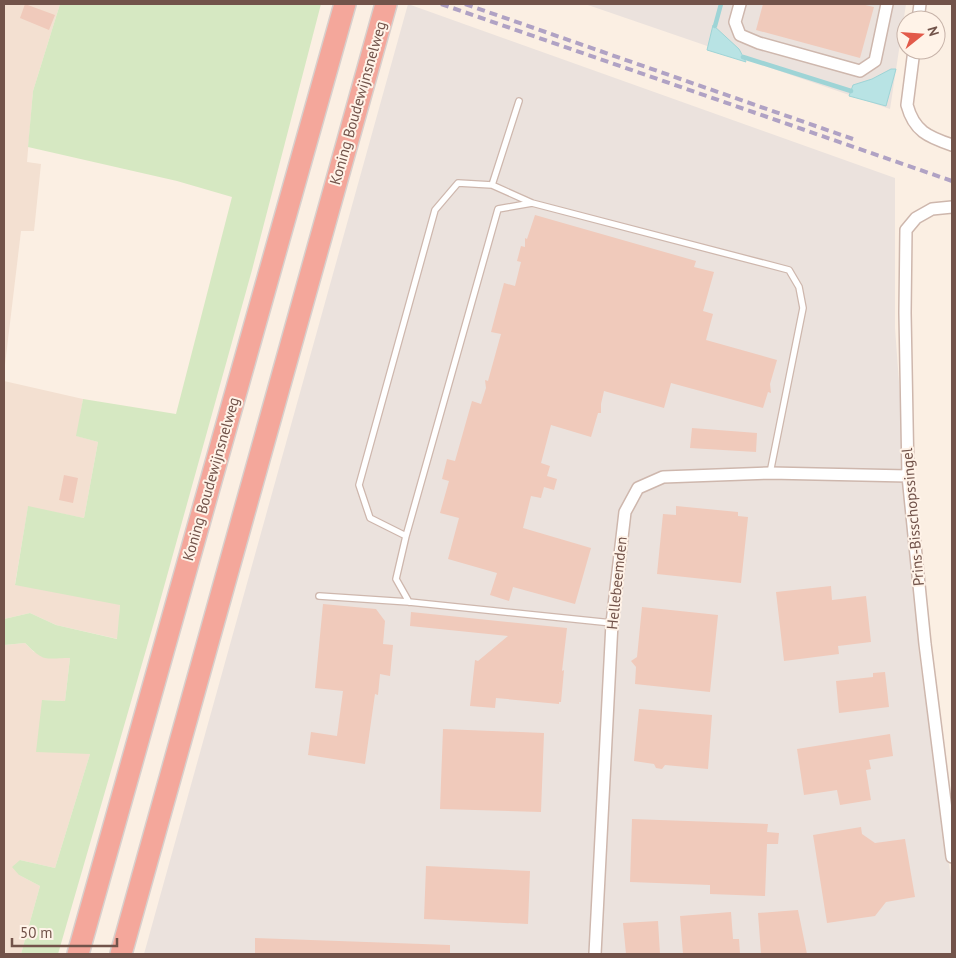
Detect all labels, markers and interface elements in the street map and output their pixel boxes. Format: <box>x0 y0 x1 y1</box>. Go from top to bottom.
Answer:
north arrow <box>896 10 946 60</box>
street label: Koning Boudewijnsnelweg <box>325 19 390 187</box>
text: N <box>923 24 943 38</box>
street label: Koning Boudewijnsnelweg <box>178 395 243 563</box>
street label: Prins-Bisschopssingel <box>897 447 928 587</box>
street label: Hellebeemden <box>602 536 631 630</box>
scale bar <box>12 916 118 948</box>
text: 50 m <box>20 923 53 942</box>

